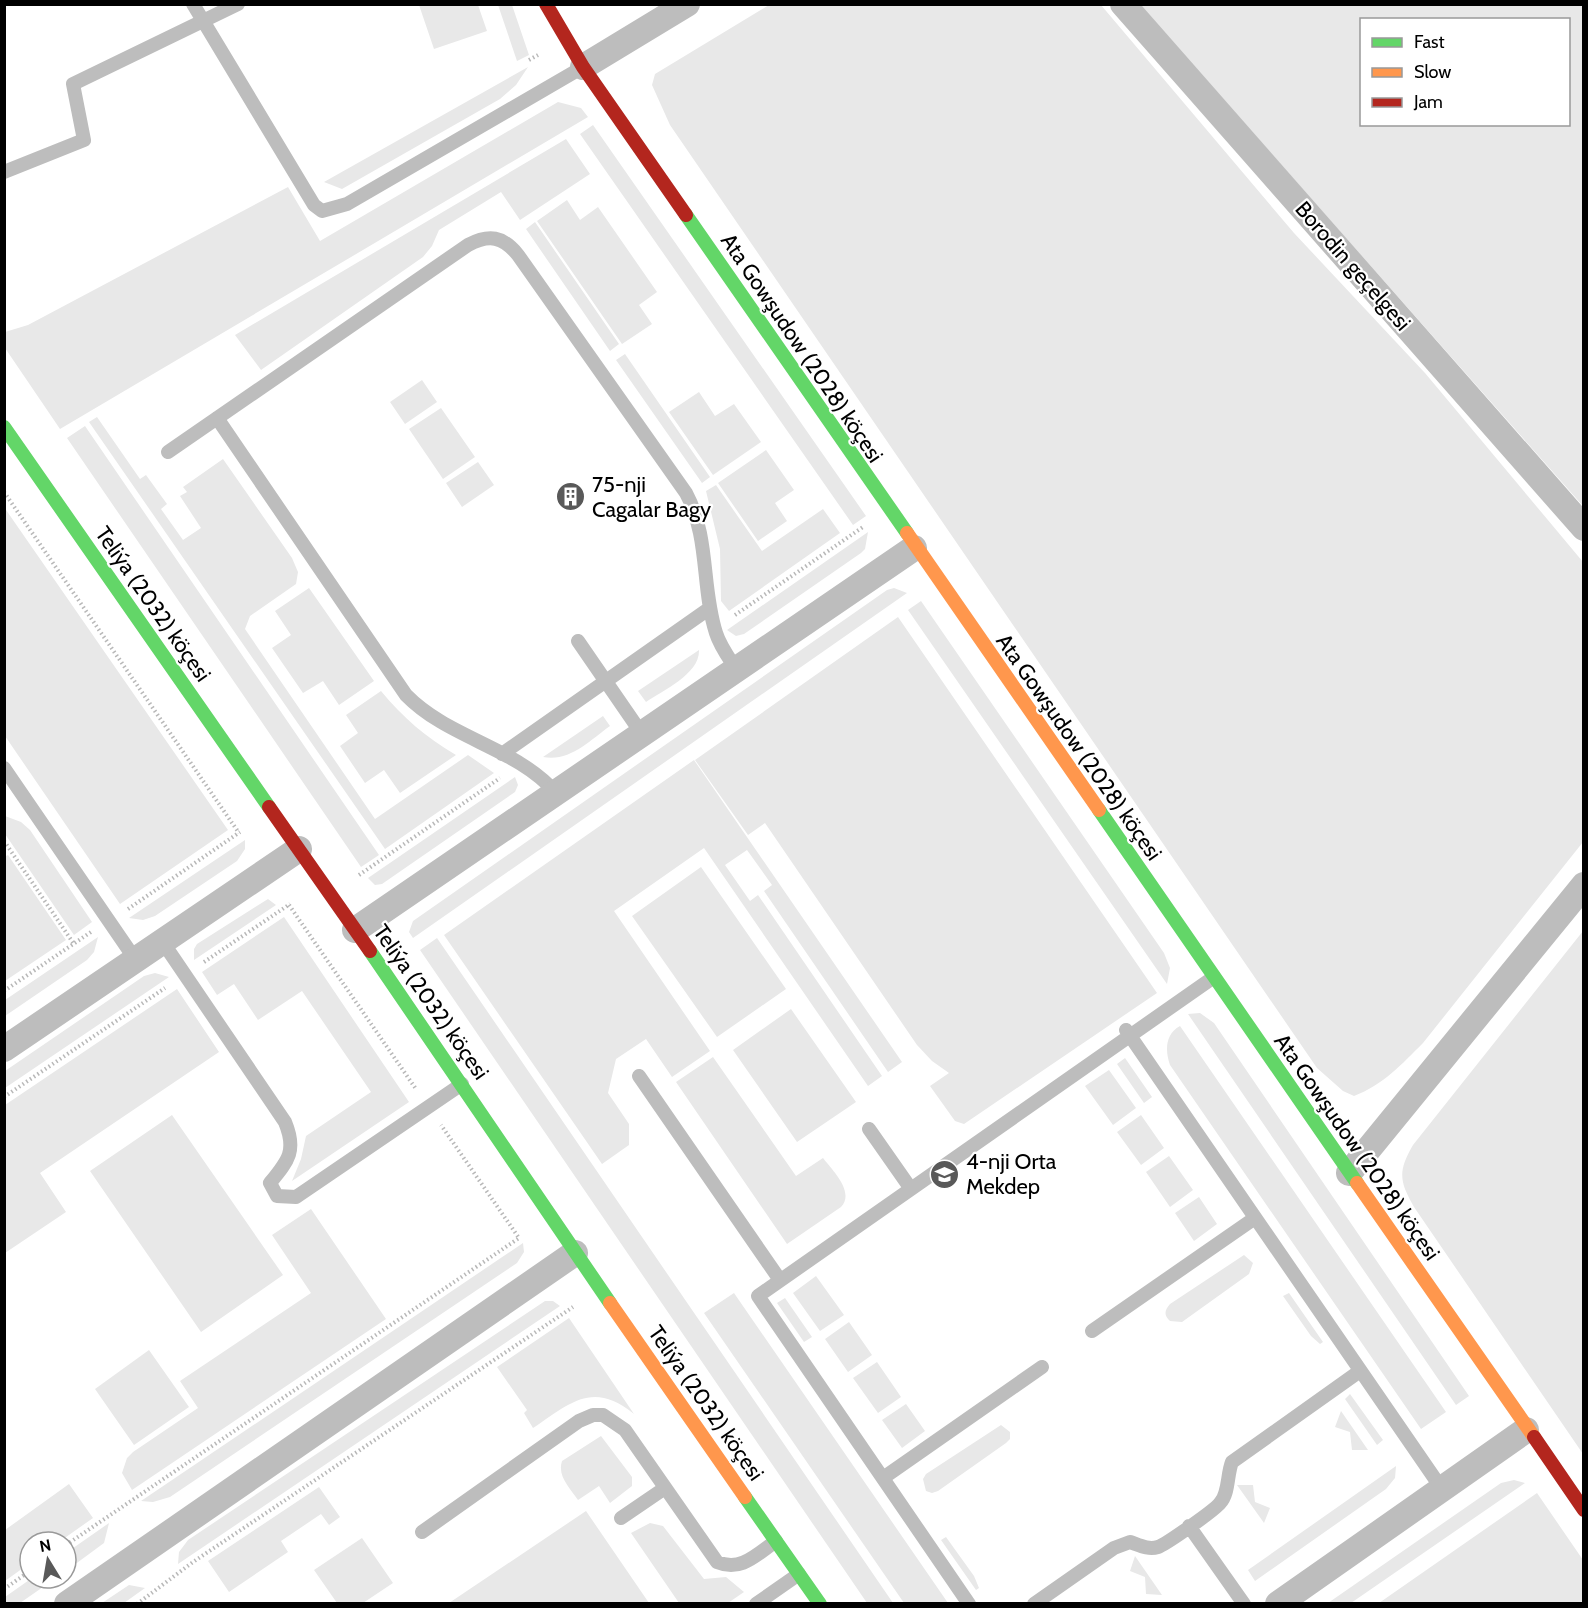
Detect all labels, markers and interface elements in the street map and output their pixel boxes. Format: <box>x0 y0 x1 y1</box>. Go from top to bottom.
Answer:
legend <box>1360 18 1570 126</box>
text: Fast <box>1414 31 1445 53</box>
text: Slow <box>1414 61 1451 83</box>
text: Jam <box>1413 91 1443 113</box>
street label: Borodin geçelgesi <box>1289 196 1417 336</box>
street label: Ata Gowşudow (2028) köçesi <box>715 228 889 468</box>
place label: 75-nji Cagalar Bagy <box>592 471 711 523</box>
building icon: 75-nji Cagalar Bagy <box>555 481 587 513</box>
street label: Teliýa (2032) köçesi <box>89 521 217 687</box>
street label: Ata Gowşudow (2028) köçesi <box>990 628 1168 866</box>
street label: Teliýa (2032) köçesi <box>367 919 495 1085</box>
street label: Ata Gowşudow (2028) köçesi <box>1268 1028 1446 1266</box>
place label: 4-nji Orta Mekdep <box>966 1148 1057 1200</box>
school or university icon: 4-nji Orta Mekdep <box>929 1158 961 1190</box>
street label: Teliýa (2032) köçesi <box>642 1320 770 1486</box>
north arrow <box>18 1530 78 1590</box>
text: N <box>38 1535 53 1556</box>

